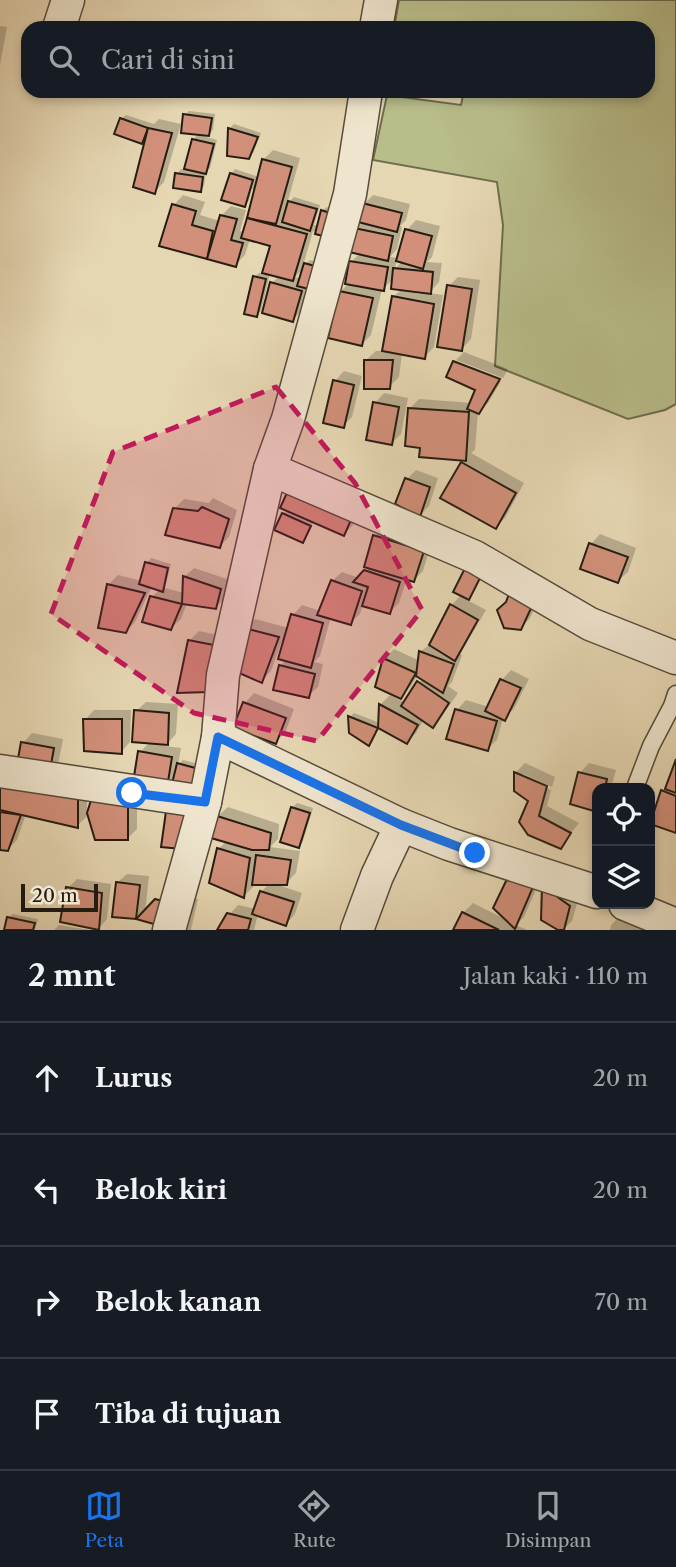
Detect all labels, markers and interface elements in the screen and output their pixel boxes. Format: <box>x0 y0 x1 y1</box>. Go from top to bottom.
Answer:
search box <box>21 21 655 98</box>
icon: search <box>45 41 83 79</box>
text: Cari di sini <box>101 44 235 76</box>
route start <box>116 777 147 808</box>
map controls <box>592 783 655 909</box>
button: locate <box>592 783 655 846</box>
route end <box>459 837 490 868</box>
button: layers <box>592 846 655 909</box>
scale bar <box>21 881 98 913</box>
text: 20 m <box>32 884 78 907</box>
text: 2 mnt <box>28 957 116 994</box>
text: Jalan kaki · 110 m <box>463 962 648 990</box>
icon: ahead <box>28 1059 66 1097</box>
text: Lurus <box>95 1062 172 1094</box>
text: 20 m <box>593 1064 648 1092</box>
icon: left <box>28 1171 66 1209</box>
text: Belok kiri <box>95 1174 227 1206</box>
text: 20 m <box>593 1176 648 1204</box>
icon: right <box>28 1283 66 1321</box>
text: Belok kanan <box>95 1286 261 1318</box>
text: 70 m <box>595 1288 648 1316</box>
icon: arrive <box>28 1395 66 1433</box>
text: Tiba di tujuan <box>95 1398 281 1430</box>
tab: Peta <box>85 1487 124 1552</box>
tab: Rute <box>293 1487 336 1552</box>
tab: Disimpan <box>505 1487 591 1552</box>

